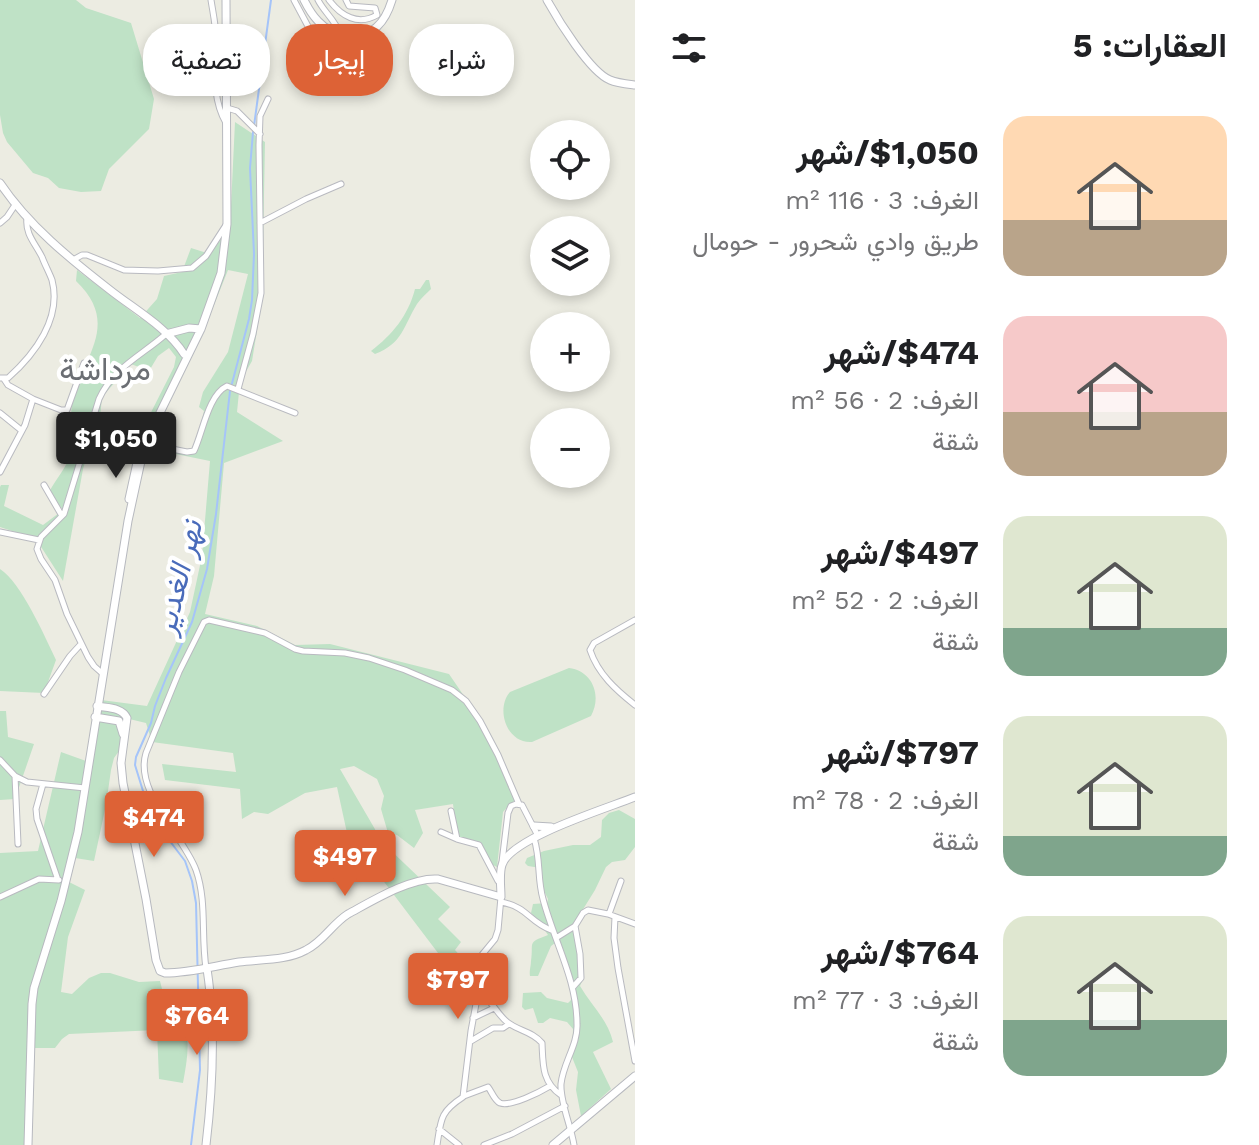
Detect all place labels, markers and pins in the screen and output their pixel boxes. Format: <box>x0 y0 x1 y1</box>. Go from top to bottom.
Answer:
pin: $1,050 <box>51 412 181 480</box>
pin: $474 <box>107 791 201 859</box>
pin: $497 <box>298 830 392 898</box>
pin: $797 <box>411 953 505 1021</box>
pin: $764 <box>150 989 244 1057</box>

